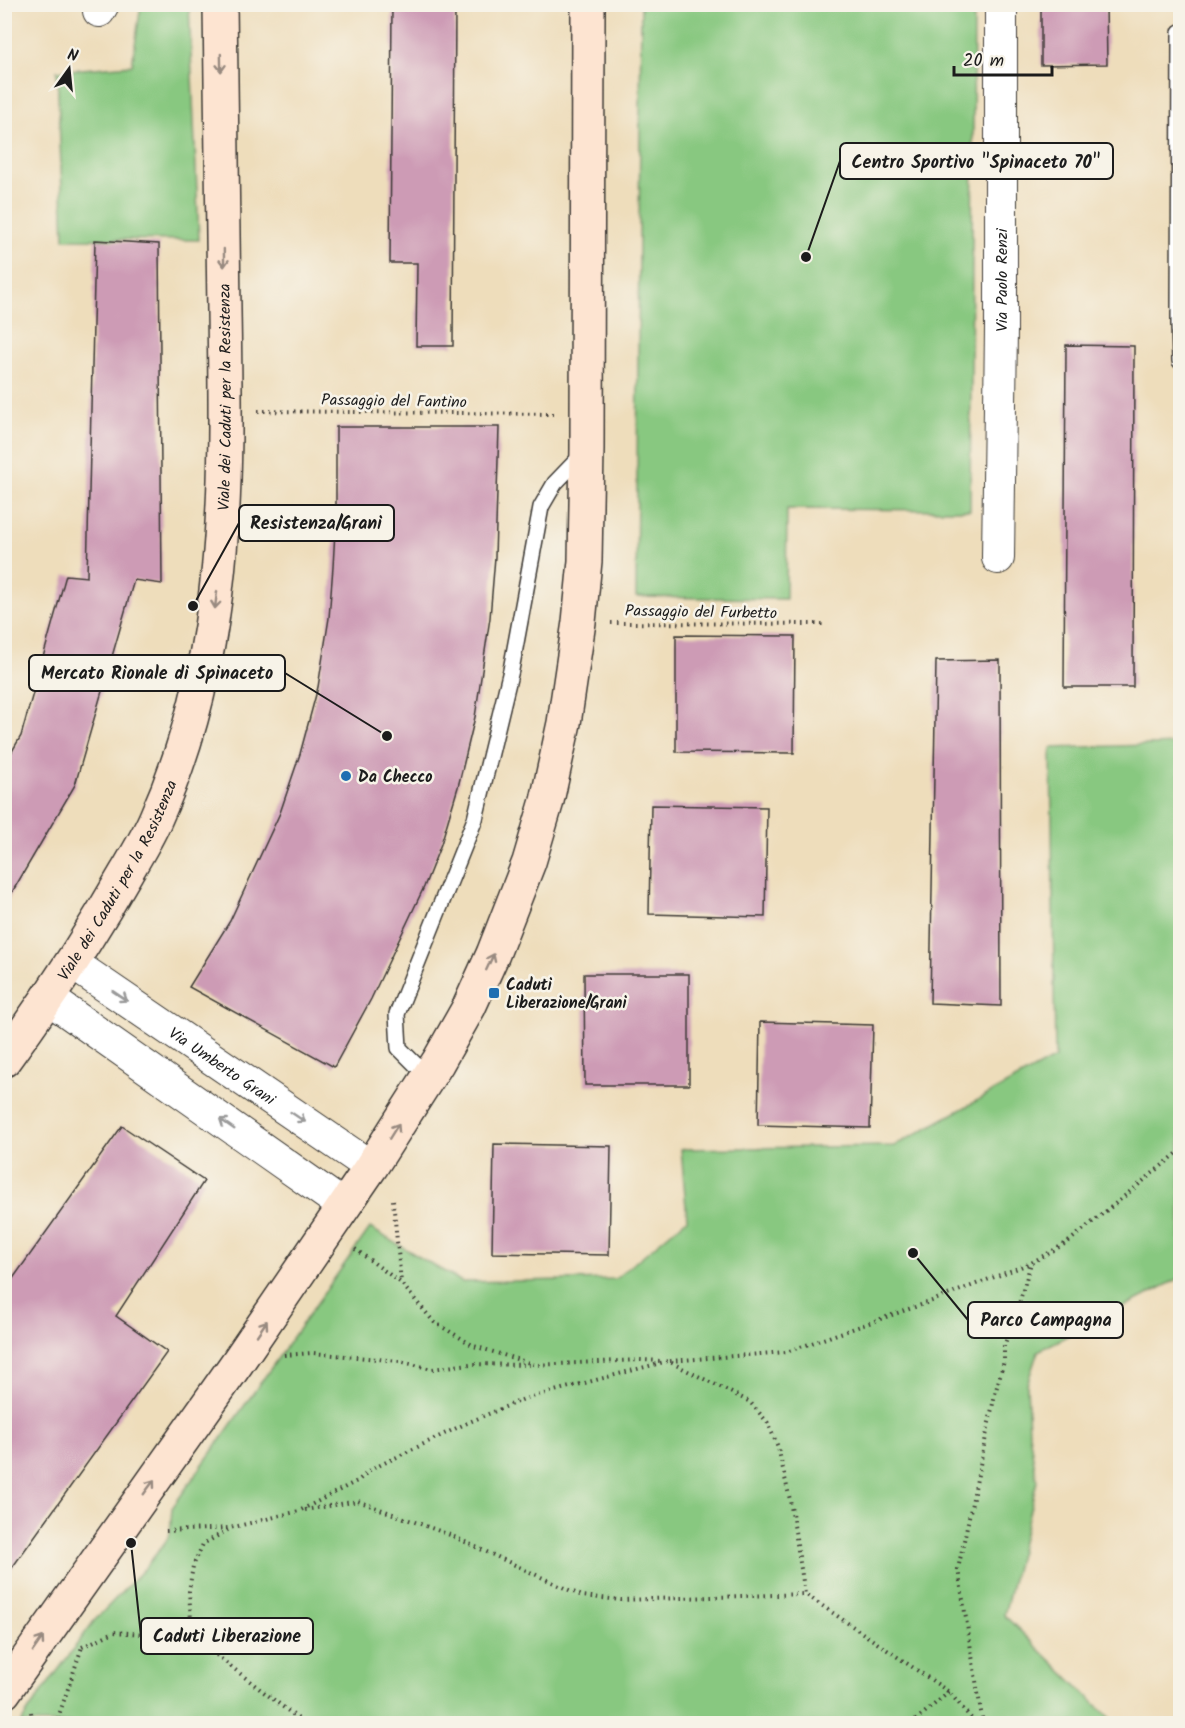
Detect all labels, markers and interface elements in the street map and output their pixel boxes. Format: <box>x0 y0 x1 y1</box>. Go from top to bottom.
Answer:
north arrow <box>39 39 99 99</box>
scale bar <box>954 39 1052 77</box>
text: N <box>64 43 81 69</box>
text: 20 m <box>963 47 1004 76</box>
one-way arrow <box>215 52 226 72</box>
callout: Centro Sportivo "Spinaceto 70" <box>840 143 1113 179</box>
text: Centro Sportivo "Spinaceto 70" <box>852 149 1100 178</box>
street label: Via Paolo Renzi <box>990 227 1015 332</box>
one-way arrow <box>218 247 229 267</box>
street label: Viale dei Caduti per la Resistenza <box>212 283 239 511</box>
street label: Passaggio del Fantino <box>321 388 467 415</box>
callout: Resistenza/Grani <box>239 505 394 541</box>
text: Resistenza/Grani <box>250 510 382 539</box>
one-way arrow <box>210 589 221 609</box>
street label: Passaggio del Furbetto <box>625 599 777 626</box>
callout: Mercato Rionale di Spinaceto <box>29 655 285 691</box>
text: Mercato Rionale di Spinaceto <box>41 660 273 689</box>
place label: Da Checco <box>358 765 433 790</box>
marker: Da Checco <box>339 769 353 783</box>
street label: Viale dei Caduti per la Resistenza <box>52 777 184 986</box>
one-way arrow <box>485 953 496 971</box>
place label: Caduti Liberazione/Grani <box>506 973 627 1016</box>
marker: Caduti Liberazione/Grani <box>487 986 501 1000</box>
one-way arrow <box>111 990 128 1002</box>
street label: Via Umberto Grani <box>163 1021 281 1113</box>
one-way arrow <box>290 1111 307 1124</box>
one-way arrow <box>219 1118 236 1130</box>
one-way arrow <box>388 1123 400 1140</box>
callout: Parco Campagna <box>968 1302 1123 1338</box>
text: Parco Campagna <box>980 1307 1112 1336</box>
one-way arrow <box>256 1320 268 1336</box>
one-way arrow <box>143 1479 155 1495</box>
callout: Caduti Liberazione <box>141 1618 313 1654</box>
text: Caduti Liberazione <box>153 1623 301 1652</box>
one-way arrow <box>32 1637 44 1653</box>

